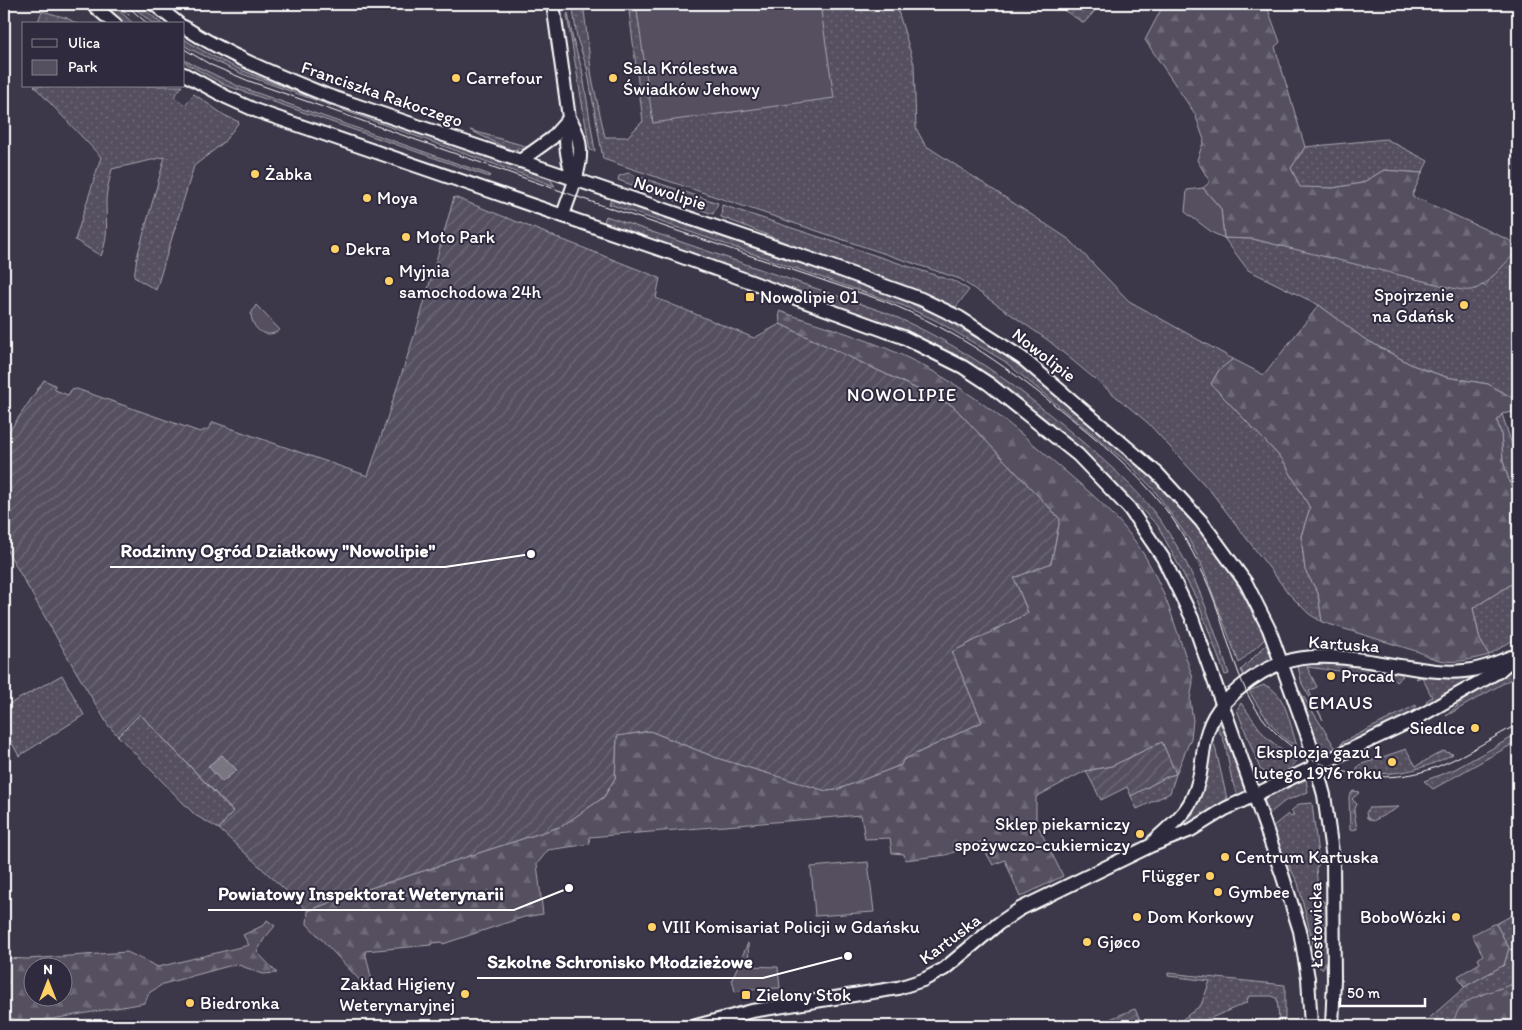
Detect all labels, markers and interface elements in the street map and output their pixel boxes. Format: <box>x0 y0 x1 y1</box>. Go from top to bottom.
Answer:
legend <box>22 22 185 88</box>
text: Ulica <box>68 34 101 52</box>
street label: Franciszka Rakoczego <box>298 56 466 132</box>
place label: Sala Królestwa Świadków Jehowy <box>623 57 760 100</box>
text: Park <box>68 58 98 76</box>
place label: Carrefour <box>466 67 543 89</box>
marker: Carrefour <box>450 72 462 84</box>
marker: Sala Królestwa Świadków Jehowy <box>607 72 619 84</box>
place label: Żabka <box>265 163 312 185</box>
marker: Żabka <box>249 168 261 180</box>
street label: Nowolipie <box>631 171 709 215</box>
place label: Moya <box>377 187 418 209</box>
marker: Moya <box>361 192 373 204</box>
place label: Moto Park <box>416 226 496 248</box>
marker: Moto Park <box>400 231 412 243</box>
place label: Dekra <box>345 238 391 260</box>
marker: Dekra <box>329 243 341 255</box>
place label: Myjnia samochodowa 24h <box>399 260 542 303</box>
marker: Myjnia samochodowa 24h <box>383 275 395 287</box>
place label: Spojrzenie na Gdańsk <box>1372 284 1455 327</box>
place label: Nowolipie 01 <box>760 286 859 308</box>
marker: Nowolipie 01 <box>744 291 756 303</box>
marker: Spojrzenie na Gdańsk <box>1458 299 1470 311</box>
street label: Nowolipie <box>1008 323 1080 387</box>
district label: NOWOLIPIE <box>847 383 957 406</box>
callout: Rodzinny Ogród Działkowy "Nowolipie" <box>110 533 445 567</box>
text: Rodzinny Ogród Działkowy "Nowolipie" <box>121 539 436 562</box>
street label: Kartuska <box>1308 631 1381 658</box>
place label: Procad <box>1341 665 1395 687</box>
marker: Procad <box>1325 670 1337 682</box>
district label: EMAUS <box>1308 691 1374 714</box>
place label: Siedlce <box>1410 717 1465 739</box>
marker: Siedlce <box>1469 722 1481 734</box>
place label: Eksplozja gazu 1 lutego 1976 roku <box>1254 741 1382 784</box>
marker: Eksplozja gazu 1 lutego 1976 roku <box>1386 756 1398 768</box>
place label: Sklep piekarniczy spożywczo-cukierniczy <box>954 813 1131 856</box>
marker: Sklep piekarniczy spożywczo-cukierniczy <box>1134 828 1146 840</box>
place label: Centrum Kartuska <box>1235 846 1379 868</box>
marker: Centrum Kartuska <box>1219 851 1231 863</box>
place label: Flügger <box>1142 865 1201 887</box>
marker: Flügger <box>1204 870 1216 882</box>
callout: Powiatowy Inspektorat Weterynarii <box>208 876 514 910</box>
place label: Gymbee <box>1228 881 1290 903</box>
street label: Łostowicka <box>1304 881 1328 968</box>
text: Powiatowy Inspektorat Weterynarii <box>218 882 504 905</box>
marker: Gymbee <box>1212 886 1224 898</box>
place label: Dom Korkowy <box>1147 906 1254 928</box>
place label: BoboWózki <box>1360 906 1446 928</box>
street label: Kartuska <box>915 908 986 969</box>
marker: Dom Korkowy <box>1131 911 1143 923</box>
marker: BoboWózki <box>1450 911 1462 923</box>
place label: VIII Komisariat Policji w Gdańsku <box>662 916 920 938</box>
marker: VIII Komisariat Policji w Gdańsku <box>646 921 658 933</box>
place label: Gjøco <box>1097 931 1141 953</box>
marker: Gjøco <box>1081 936 1093 948</box>
callout: Szkolne Schronisko Młodzieżowe <box>477 944 763 978</box>
text: Szkolne Schronisko Młodzieżowe <box>487 950 753 973</box>
north arrow <box>22 958 72 1008</box>
text: N <box>43 961 53 978</box>
place label: Zakład Higieny Weterynaryjnej <box>339 973 456 1016</box>
scale bar <box>1340 975 1424 1007</box>
place label: Zielony Stok <box>756 984 851 1006</box>
text: 50 m <box>1347 984 1380 1002</box>
marker: Zakład Higieny Weterynaryjnej <box>459 988 471 1000</box>
marker: Zielony Stok <box>740 989 752 1001</box>
place label: Biedronka <box>200 992 280 1014</box>
marker: Biedronka <box>184 997 196 1009</box>

